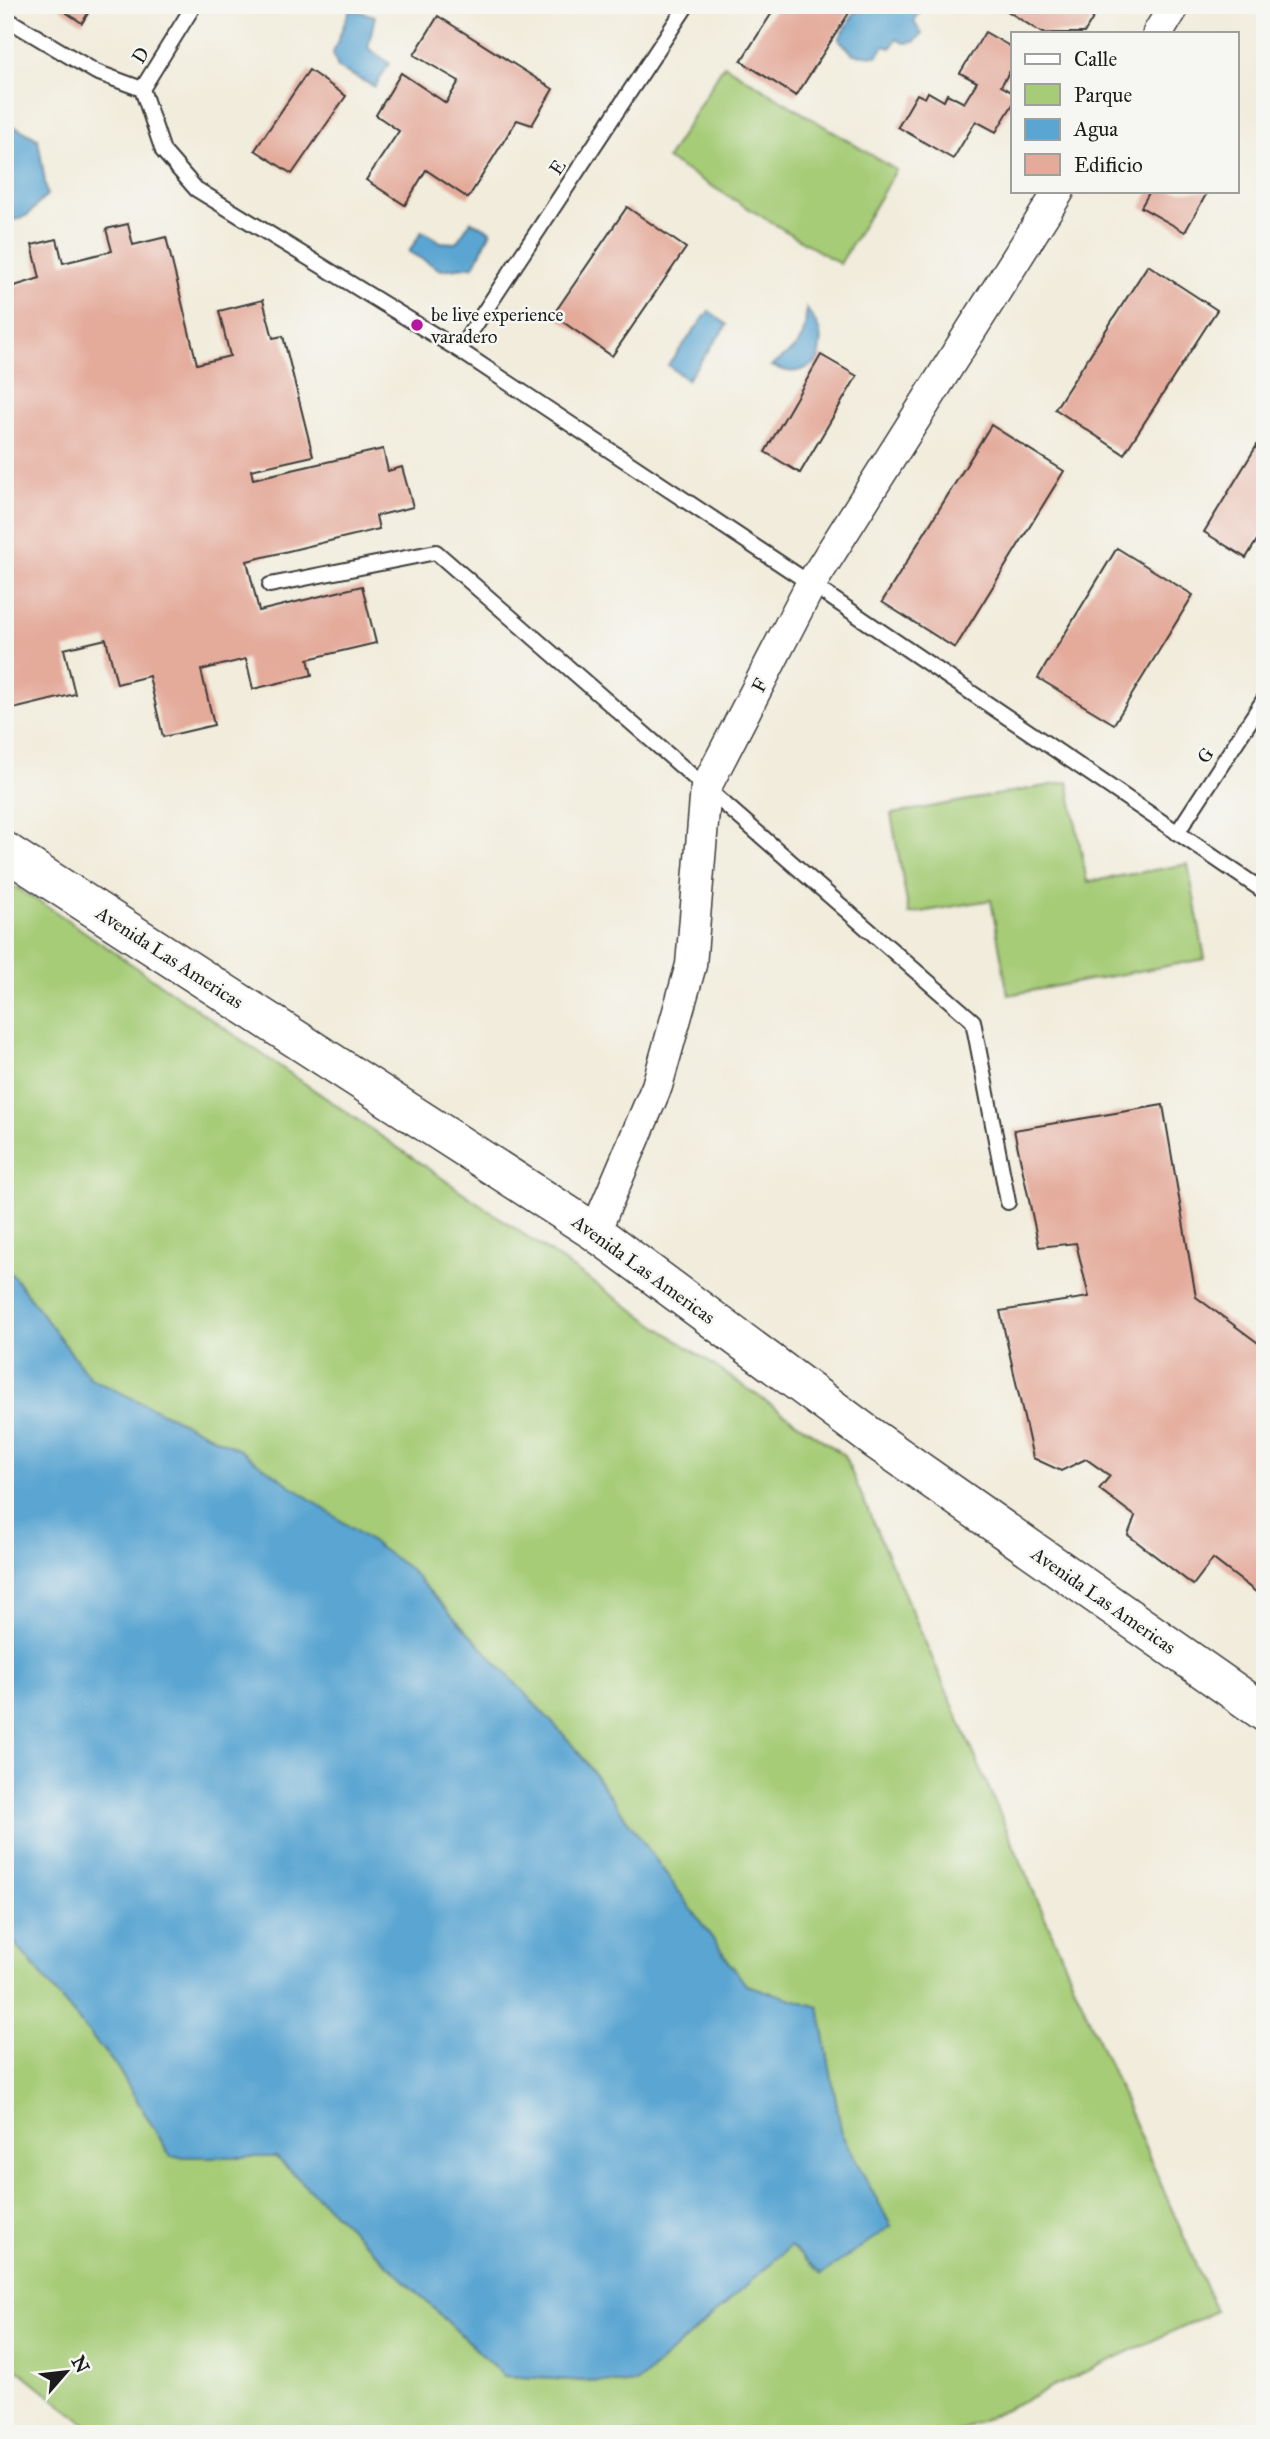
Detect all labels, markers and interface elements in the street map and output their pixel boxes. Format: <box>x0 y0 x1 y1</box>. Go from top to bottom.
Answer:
legend <box>1011 32 1238 192</box>
street label: D <box>127 43 154 68</box>
text: Calle <box>1074 46 1117 72</box>
text: Parque <box>1074 82 1133 108</box>
text: Agua <box>1073 116 1118 142</box>
text: Edificio <box>1074 152 1143 178</box>
street label: E <box>544 155 571 179</box>
place label: be live experience varadero <box>430 303 563 348</box>
marker: be live experience varadero <box>409 317 425 333</box>
street label: F <box>746 674 773 696</box>
street label: G <box>1192 743 1219 767</box>
street label: Avenida Las Americas <box>91 901 248 1014</box>
street label: Avenida Las Americas <box>567 1209 720 1329</box>
street label: Avenida Las Americas <box>1026 1541 1180 1659</box>
north arrow <box>32 2338 102 2408</box>
text: N <box>67 2352 95 2377</box>

